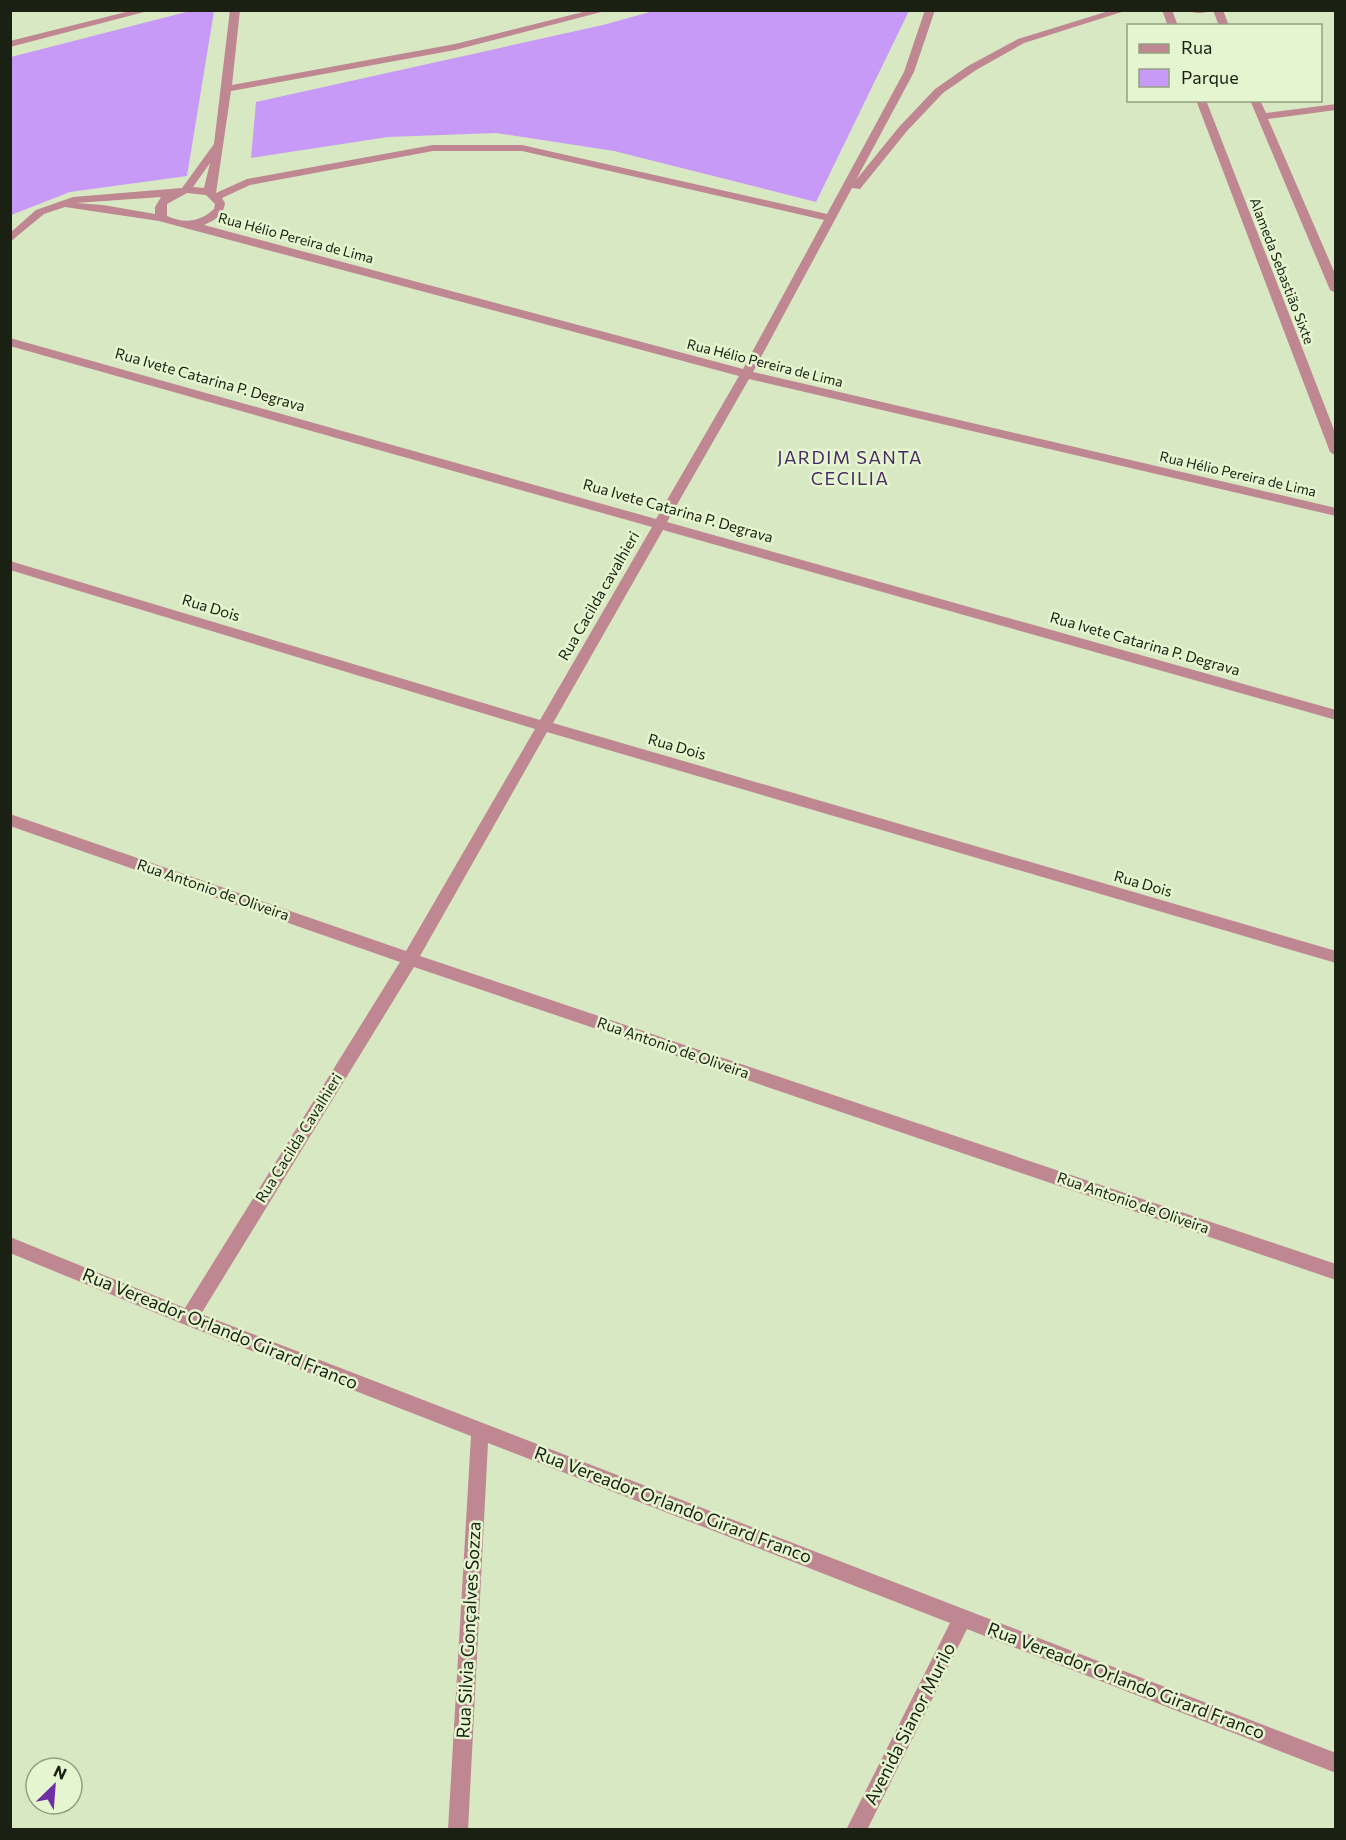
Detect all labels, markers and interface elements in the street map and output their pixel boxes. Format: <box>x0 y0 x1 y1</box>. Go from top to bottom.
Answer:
legend <box>1127 24 1322 102</box>
text: Rua <box>1181 36 1212 58</box>
text: Parque <box>1181 66 1239 88</box>
street label: Alameda Sebastião Sixte <box>1247 195 1318 347</box>
street label: Rua Hélio Pereira de Lima <box>217 209 376 266</box>
street label: Rua Hélio Pereira de Lima <box>685 335 845 390</box>
street label: Rua Ivete Catarina P. Degrava <box>113 343 307 415</box>
district label: JARDIM SANTA CECILIA <box>777 446 923 489</box>
street label: Rua Hélio Pereira de Lima <box>1158 447 1318 500</box>
street label: Rua Ivete Catarina P. Degrava <box>581 474 775 546</box>
street label: Rua Cacilda cavalhieri <box>554 528 642 663</box>
street label: Rua Dois <box>180 590 243 624</box>
street label: Rua Ivete Catarina P. Degrava <box>1048 607 1242 679</box>
street label: Rua Dois <box>646 729 709 763</box>
street label: Rua Antonio de Oliveira <box>135 855 292 924</box>
street label: Rua Dois <box>1112 866 1175 900</box>
street label: Rua Antonio de Oliveira <box>595 1013 752 1082</box>
street label: Rua Cacilda Cavalhieri <box>251 1070 345 1205</box>
street label: Rua Antonio de Oliveira <box>1055 1168 1212 1237</box>
street label: Rua Vereador Orlando Girard Franco <box>79 1263 361 1394</box>
street label: Rua Vereador Orlando Girard Franco <box>532 1441 815 1567</box>
street label: Rua Silvia Gonçalves Sozza <box>451 1521 485 1739</box>
street label: Rua Vereador Orlando Girard Franco <box>985 1617 1268 1743</box>
street label: Avenida Sianor Murilo <box>859 1639 960 1808</box>
north arrow <box>24 1756 84 1816</box>
text: N <box>51 1761 70 1783</box>

